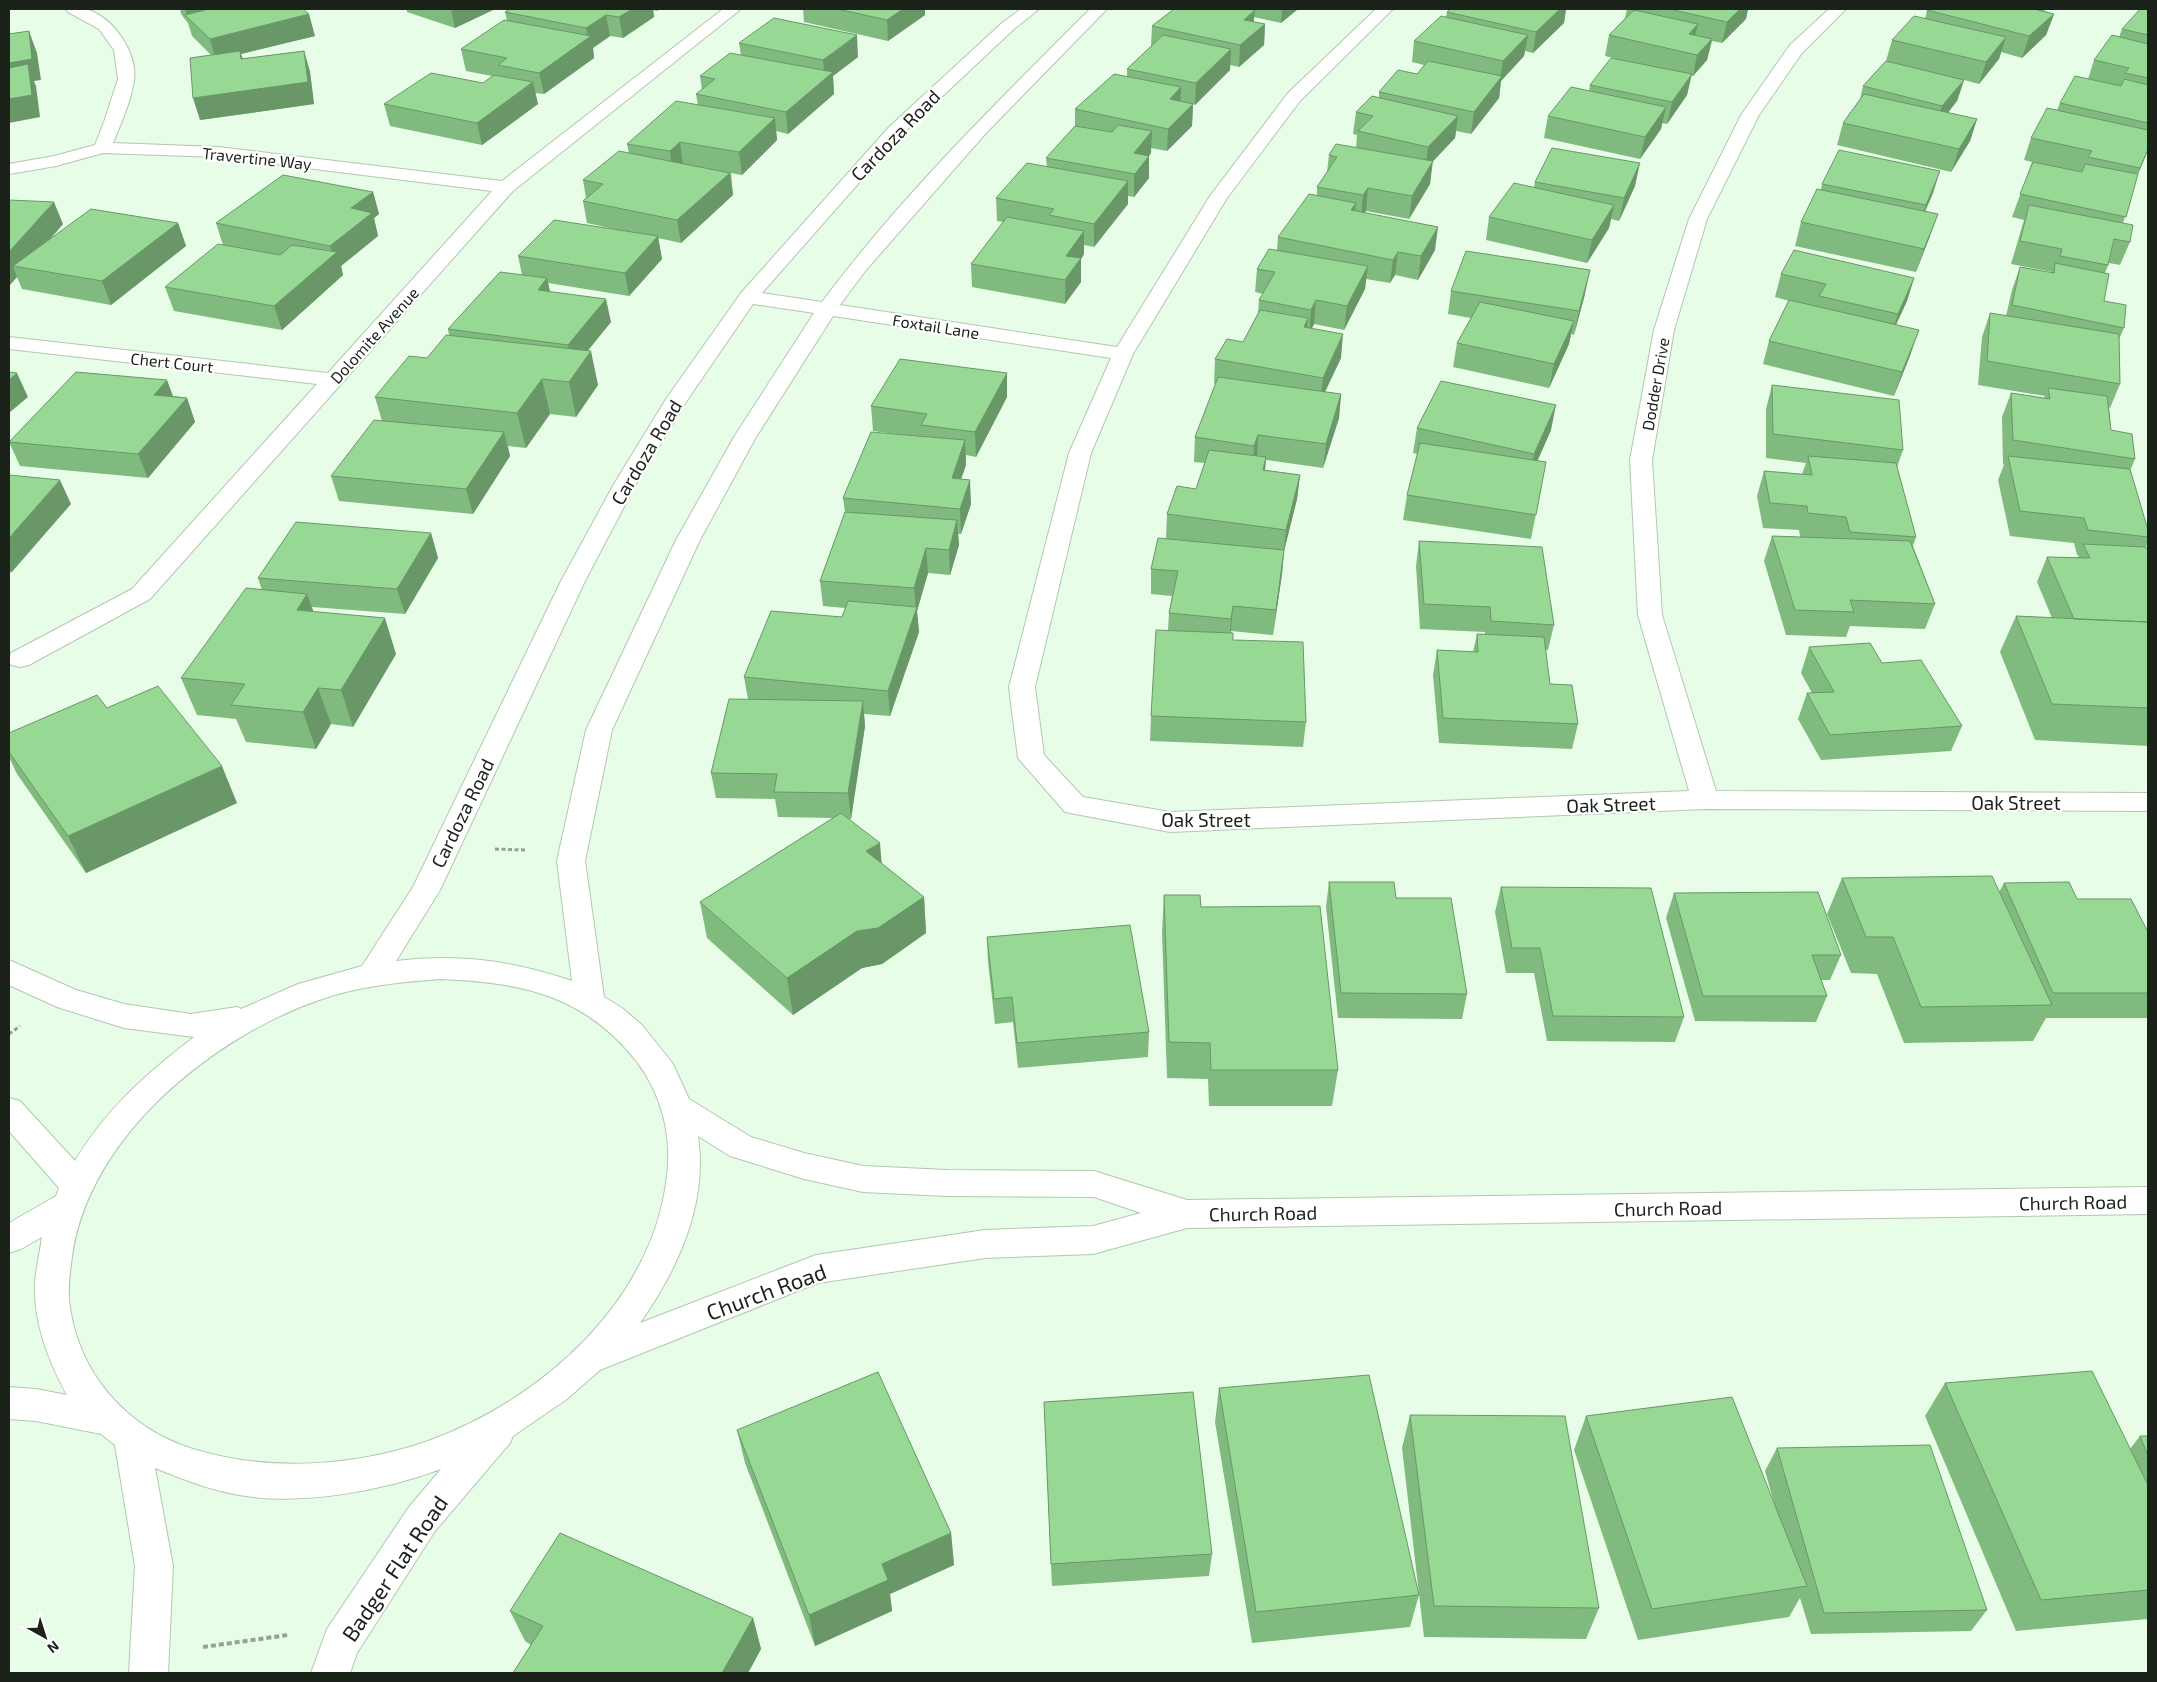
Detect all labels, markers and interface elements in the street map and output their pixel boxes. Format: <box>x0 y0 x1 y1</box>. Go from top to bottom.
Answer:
street label: Cardoza Road <box>846 84 944 186</box>
street label: Travertine Way <box>201 143 313 173</box>
street label: Dolomite Avenue <box>326 283 422 387</box>
street label: Foxtail Lane <box>891 310 981 342</box>
street label: Dodder Drive <box>1637 336 1673 432</box>
street label: Chert Court <box>130 348 214 376</box>
street label: Cardoza Road <box>606 395 686 509</box>
street label: Cardoza Road <box>426 755 498 871</box>
street label: Oak Street <box>1566 791 1656 817</box>
street label: Oak Street <box>1971 791 2061 814</box>
street label: Oak Street <box>1161 808 1251 831</box>
street label: Church Road <box>2019 1190 2127 1214</box>
street label: Church Road <box>1614 1196 1722 1220</box>
street label: Church Road <box>1209 1201 1317 1225</box>
street label: Church Road <box>703 1257 829 1325</box>
street label: Badger Flat Road <box>336 1490 452 1646</box>
north arrow <box>20 1612 70 1662</box>
text: N <box>44 1638 63 1657</box>

